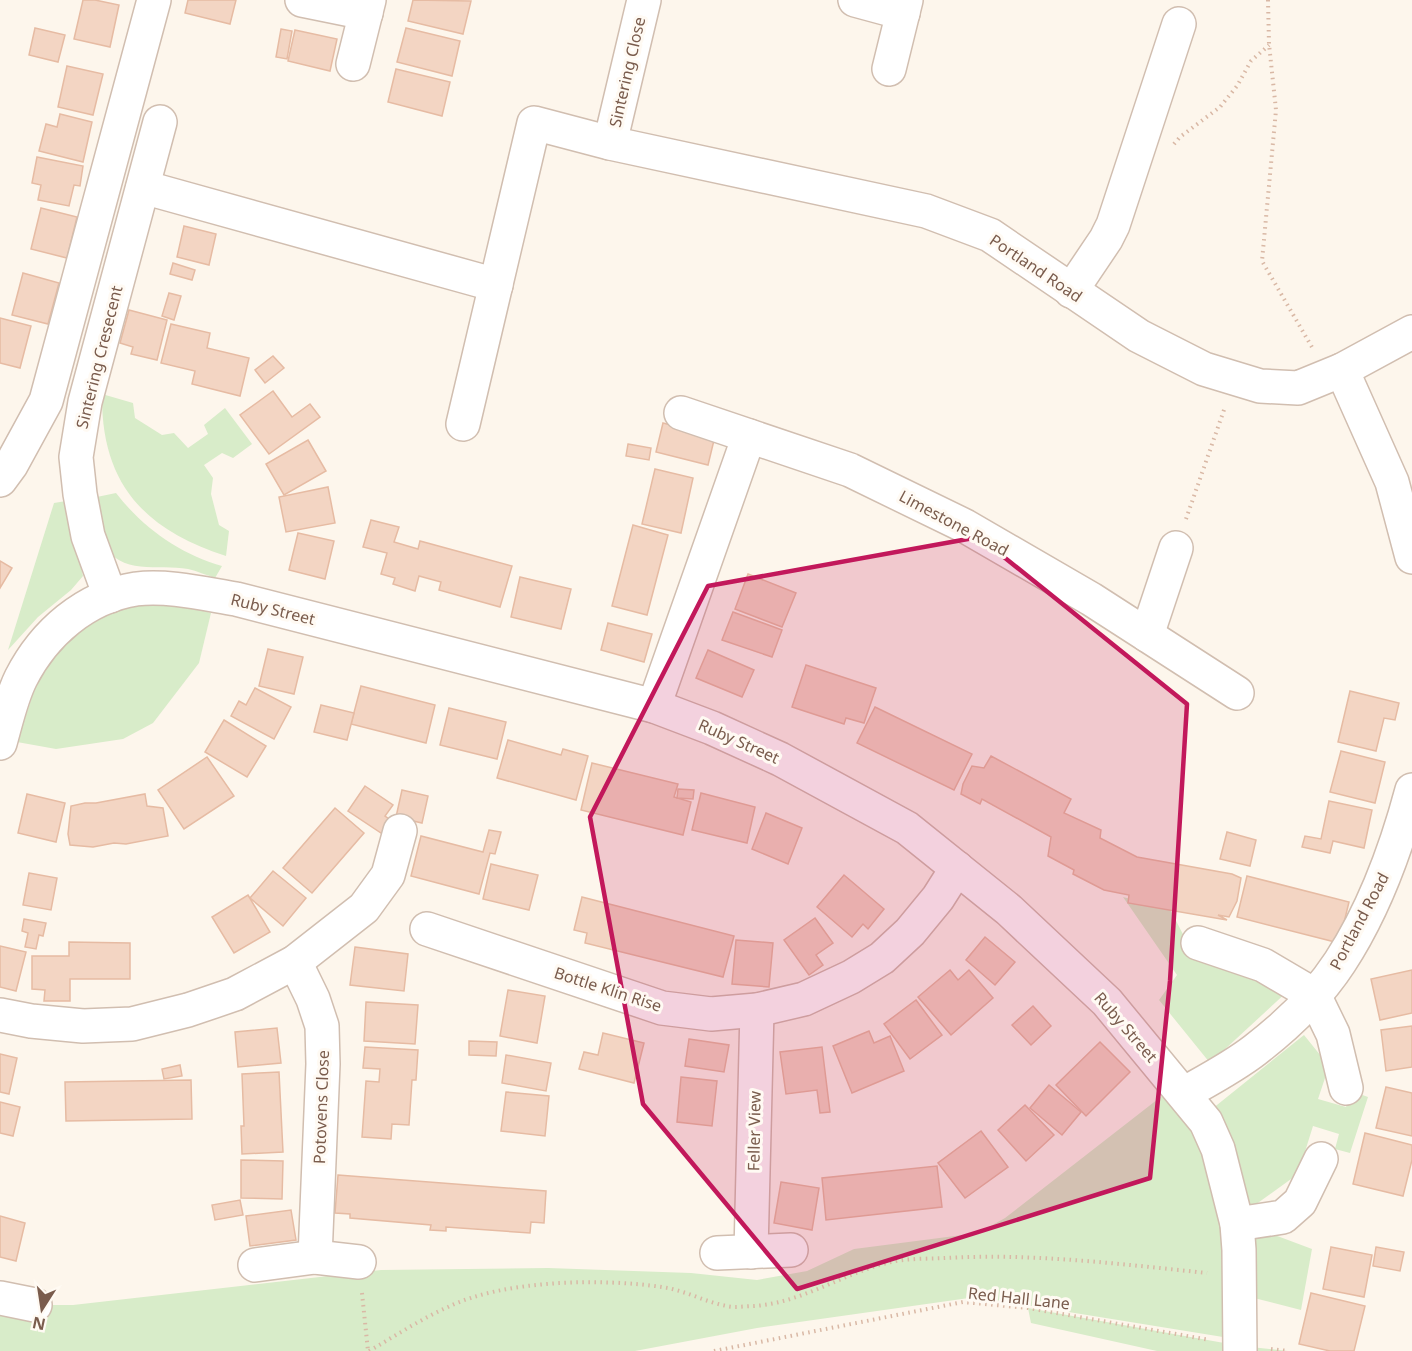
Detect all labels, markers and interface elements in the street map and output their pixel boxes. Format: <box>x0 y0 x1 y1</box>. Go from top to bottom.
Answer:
street label: Sintering Close <box>604 15 650 129</box>
street label: Portland Road <box>985 229 1087 307</box>
street label: Sintering Cresecent <box>71 283 127 431</box>
street label: Limestone Road <box>895 485 1013 561</box>
street label: Ruby Street <box>228 588 318 630</box>
street label: Ruby Street <box>695 713 783 769</box>
street label: Portland Road <box>1324 869 1394 973</box>
street label: Bottle Klin Rise <box>551 961 665 1017</box>
street label: Ruby Street <box>1089 987 1163 1067</box>
street label: Potovens Close <box>308 1050 334 1164</box>
street label: Feller View <box>742 1090 766 1171</box>
north arrow <box>12 1279 72 1339</box>
street label: Red Hall Lane <box>967 1282 1071 1314</box>
text: N <box>30 1312 48 1336</box>

